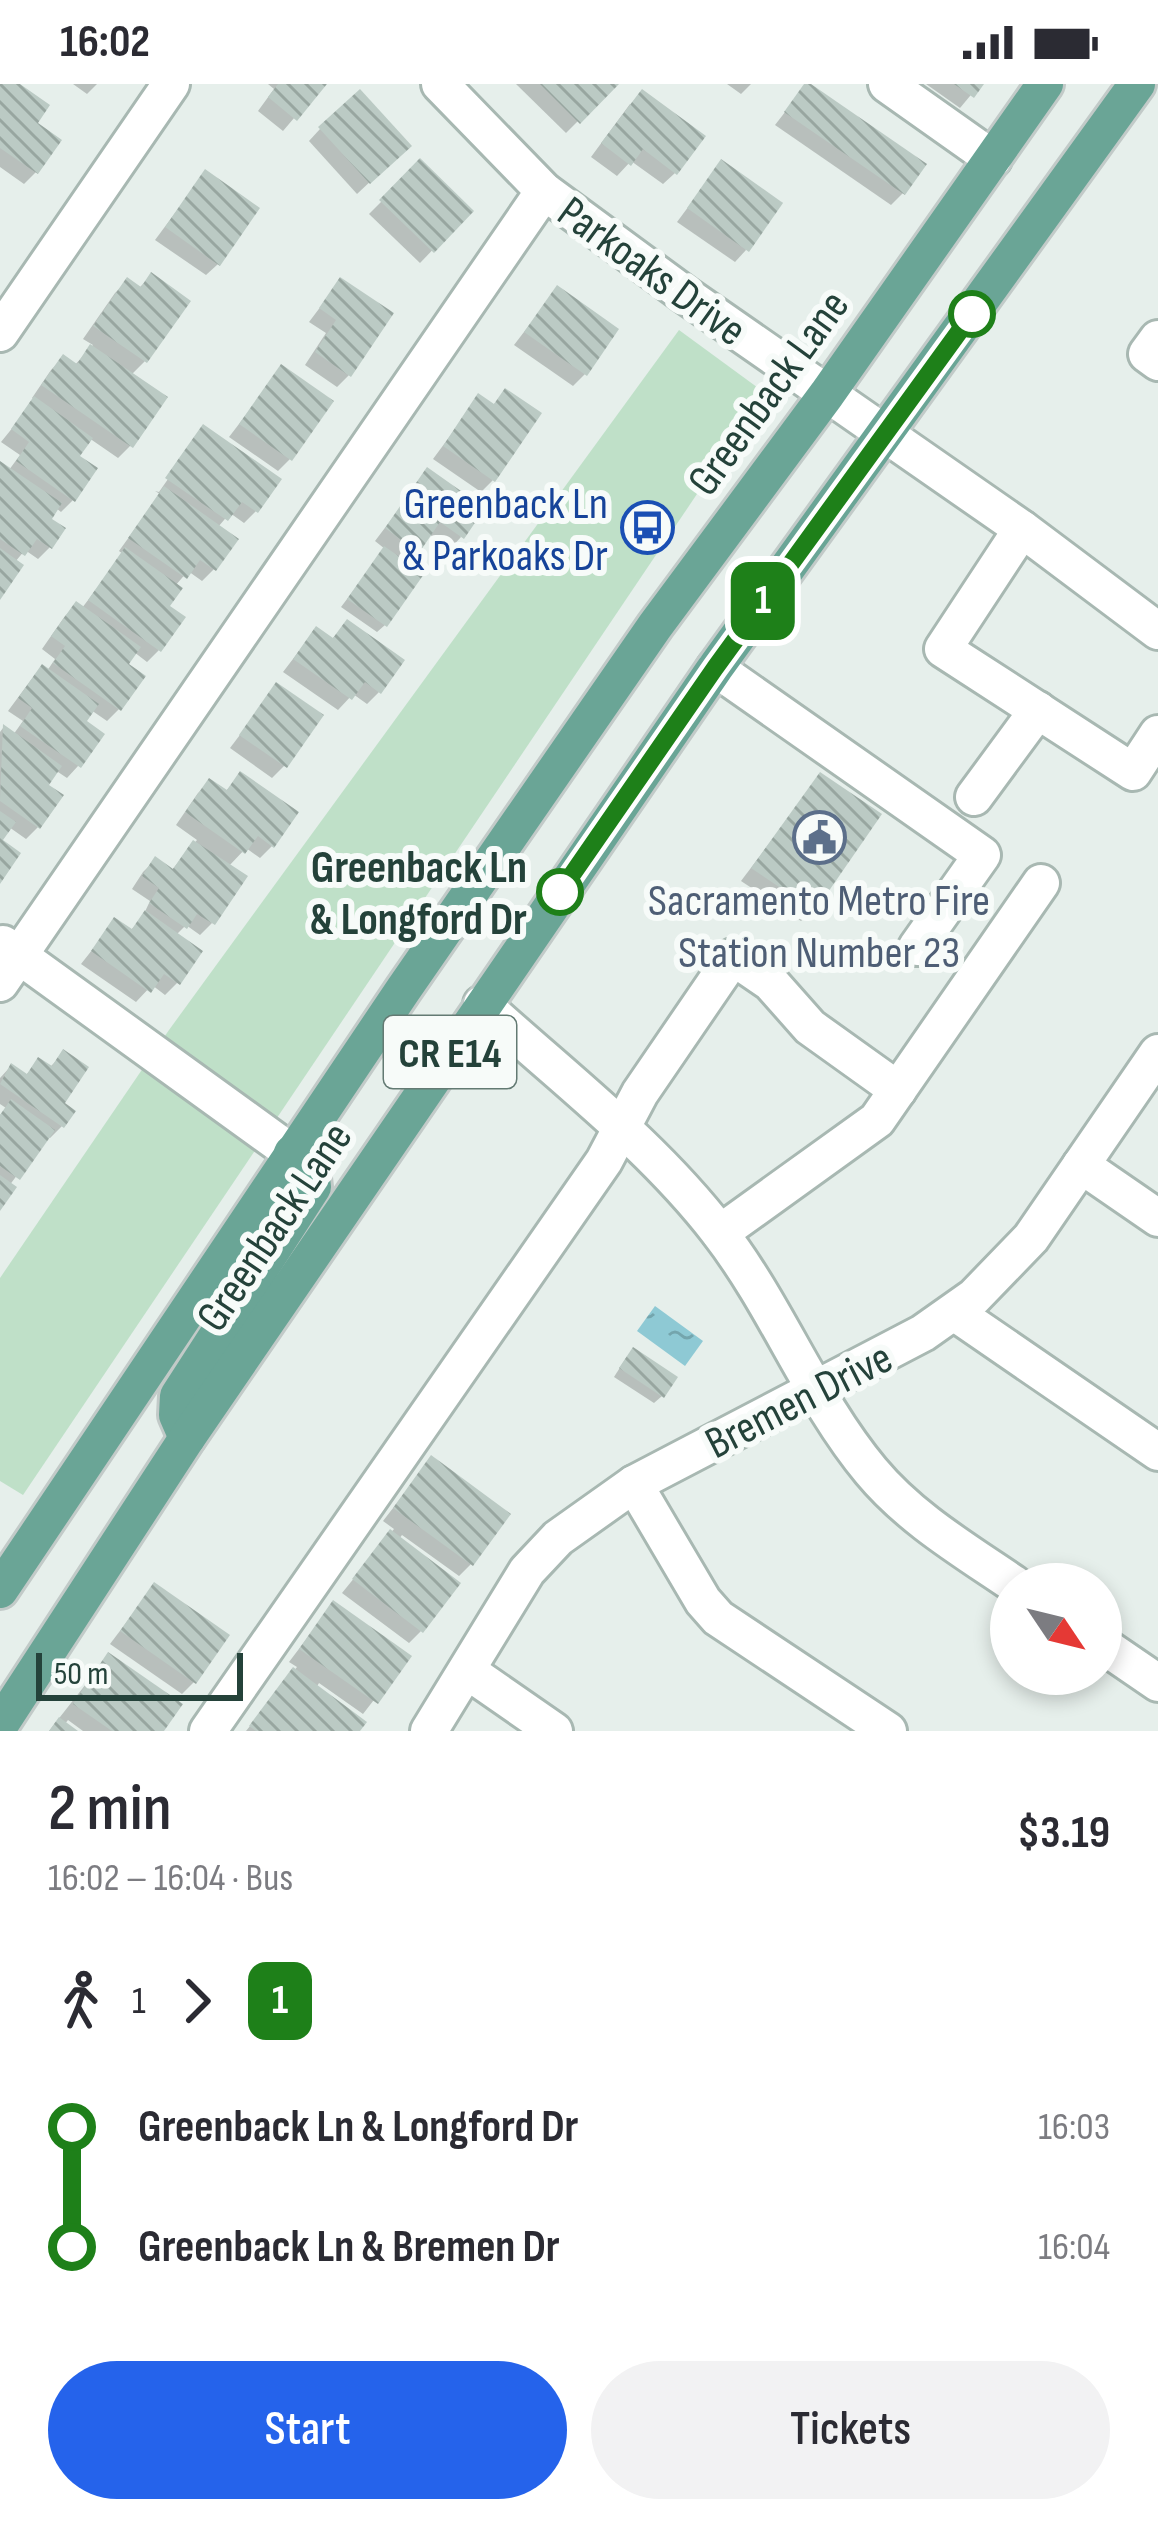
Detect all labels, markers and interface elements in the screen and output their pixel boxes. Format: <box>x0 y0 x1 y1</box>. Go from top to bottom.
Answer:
text: 16:02 <box>60 15 150 70</box>
street label: Parkoaks Drive <box>547 185 756 359</box>
street label: Greenback Lane <box>676 280 862 507</box>
unlabelled marker <box>950 292 994 336</box>
place label: Greenback Ln & Parkoaks Dr <box>402 477 608 584</box>
bus stop icon: Greenback Ln & Parkoaks Dr <box>619 500 675 556</box>
line badge: 1 <box>724 562 802 640</box>
text: 1 <box>755 575 771 626</box>
public building icon: Sacramento Metro Fire Station Number 23 <box>791 810 847 866</box>
place label: Greenback Ln & Longford Dr <box>310 841 527 948</box>
marker: Greenback Ln & Longford Dr <box>538 870 582 914</box>
place label: Sacramento Metro Fire Station Number 23 <box>648 874 990 981</box>
road number: CR E14 <box>384 1016 516 1088</box>
street label: Greenback Lane <box>185 1113 365 1342</box>
street label: Bremen Drive <box>697 1331 902 1472</box>
north arrow <box>990 1563 1122 1695</box>
map controls <box>990 1563 1122 1695</box>
scale bar <box>36 1647 243 1700</box>
text: 50 m <box>54 1654 108 1694</box>
text: 2 min <box>48 1770 172 1849</box>
text: $3.19 <box>1017 1806 1110 1861</box>
text: 16:02 – 16:04 · Bus <box>48 1855 293 1902</box>
icon: walk <box>48 1968 114 2034</box>
icon: forward <box>164 1968 230 2034</box>
text: 1 <box>272 1975 288 2026</box>
text: 1 <box>132 1978 146 2025</box>
text: Greenback Ln & Longford Dr <box>138 2100 578 2155</box>
text: 16:03 <box>1038 2104 1110 2151</box>
text: Greenback Ln & Bremen Dr <box>138 2220 560 2275</box>
text: 16:04 <box>1038 2224 1110 2271</box>
button: Start <box>48 2361 567 2499</box>
button: Tickets <box>591 2361 1110 2499</box>

